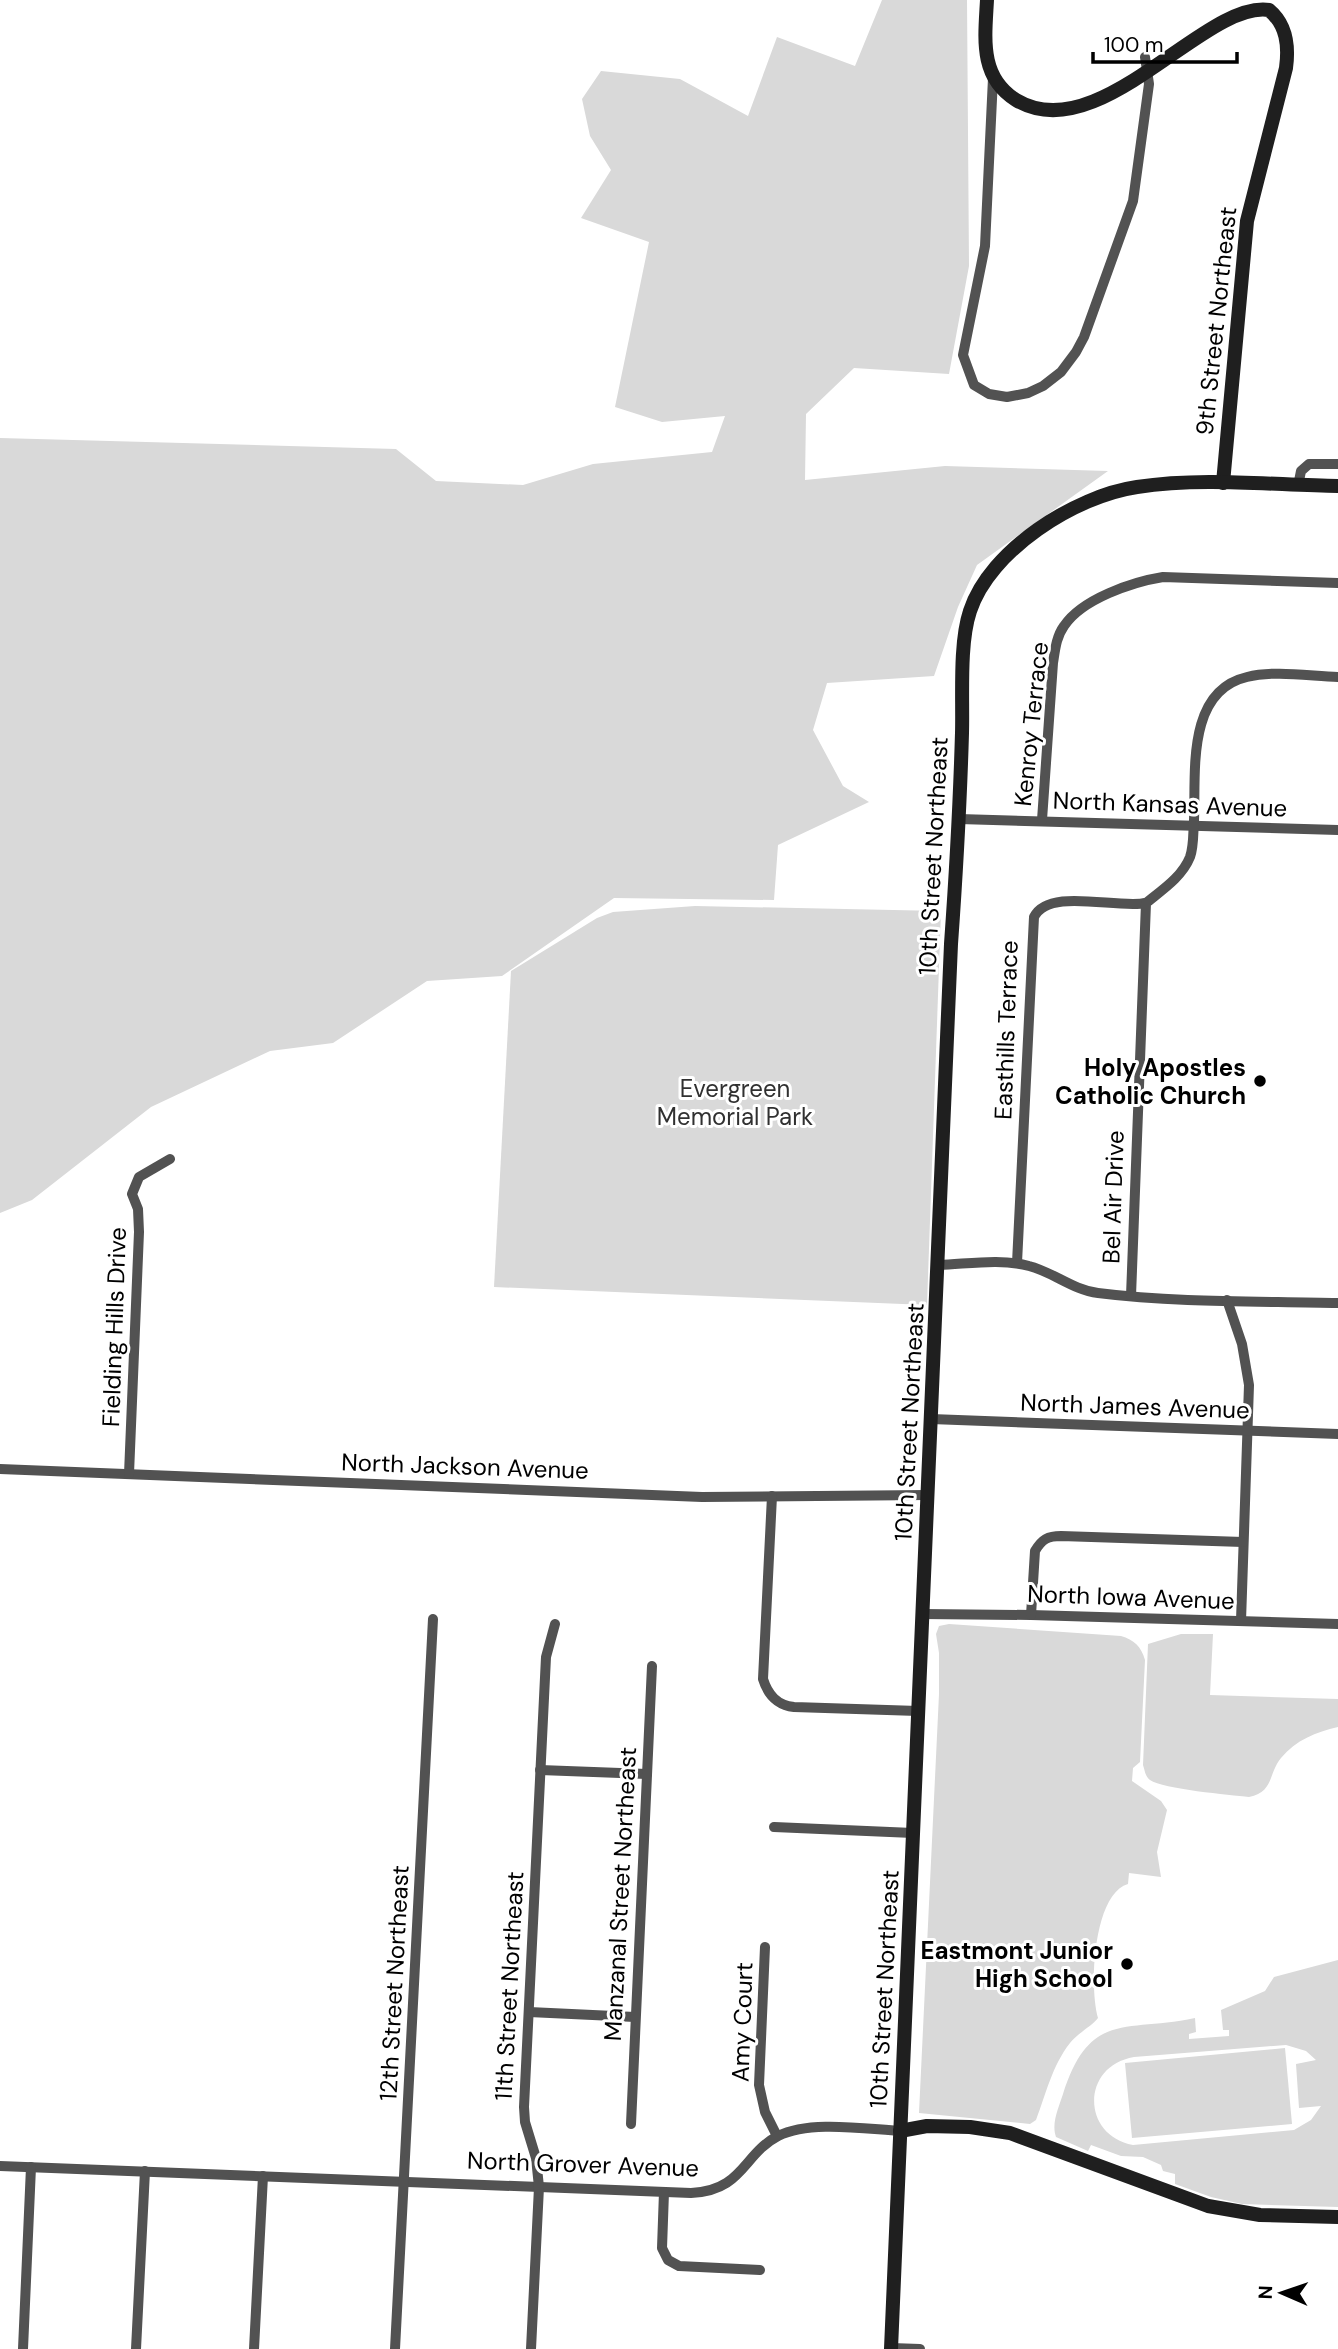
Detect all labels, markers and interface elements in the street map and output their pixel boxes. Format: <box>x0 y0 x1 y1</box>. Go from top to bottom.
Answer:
scale bar <box>1093 21 1236 65</box>
text: 100 m <box>1104 31 1164 59</box>
street label: 9th Street Northeast <box>1189 205 1243 437</box>
street label: Kenroy Terrace <box>1007 640 1055 808</box>
street label: 10th Street Northeast <box>911 736 955 976</box>
street label: North Kansas Avenue <box>1052 784 1288 824</box>
street label: Easthills Terrace <box>987 940 1025 1120</box>
place label: Holy Apostles Catholic Church <box>1055 1052 1246 1111</box>
park label: Evergreen Memorial Park <box>657 1073 813 1132</box>
marker: Holy Apostles Catholic Church <box>1252 1073 1268 1089</box>
street label: Bel Air Drive <box>1095 1130 1131 1264</box>
street label: Fielding Hills Drive <box>95 1227 133 1427</box>
street label: 10th Street Northeast <box>887 1302 931 1542</box>
street label: North James Avenue <box>1020 1387 1250 1425</box>
street label: North Jackson Avenue <box>341 1446 589 1486</box>
street label: North Iowa Avenue <box>1027 1578 1235 1616</box>
street label: Manzanal Street Northeast <box>597 1746 643 2042</box>
street label: 12th Street Northeast <box>372 1864 416 2102</box>
street label: 10th Street Northeast <box>862 1869 906 2109</box>
street label: 11th Street Northeast <box>488 1871 530 2101</box>
place label: Eastmont Junior High School <box>920 1935 1113 1994</box>
marker: Eastmont Junior High School <box>1119 1956 1135 1972</box>
street label: Amy Court <box>724 1961 760 2083</box>
street label: North Grover Avenue <box>467 2144 699 2184</box>
north arrow <box>1247 2258 1317 2328</box>
text: N <box>1253 2285 1278 2300</box>

